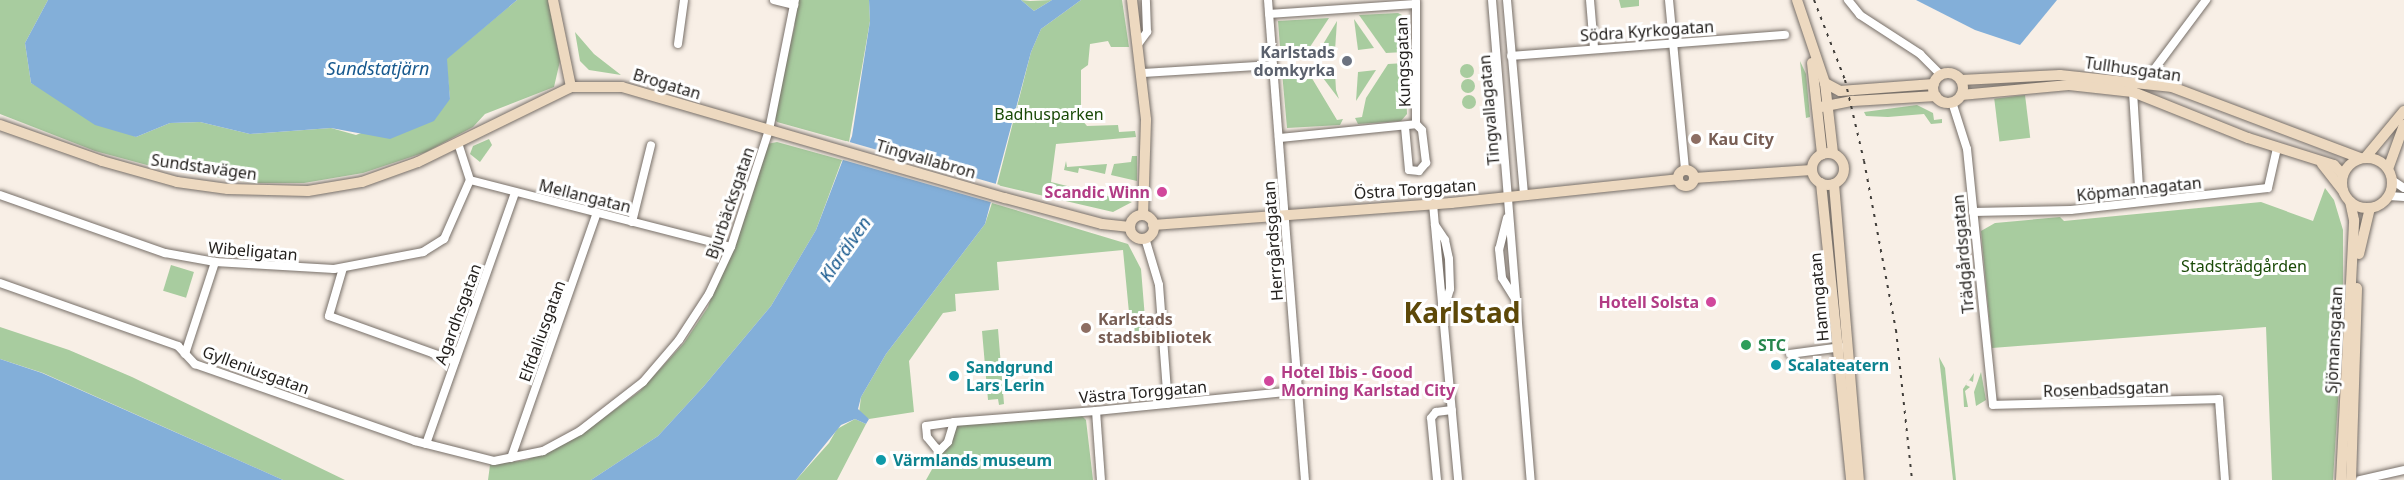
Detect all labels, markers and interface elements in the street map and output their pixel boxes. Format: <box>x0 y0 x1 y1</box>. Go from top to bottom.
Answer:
street label: Kungsgatan <box>1392 16 1414 108</box>
street label: Södra Kyrkogatan <box>1579 17 1715 45</box>
place label: Karlstads domkyrka <box>1254 42 1335 80</box>
street label: Tullhusgatan <box>2084 53 2182 85</box>
marker: Karlstads domkyrka <box>1340 54 1354 68</box>
street label: Tingvallagatan <box>1475 54 1503 166</box>
water label: Sundstatjärn <box>327 57 429 79</box>
street label: Brogatan <box>631 65 703 103</box>
park label: Badhusparken <box>994 104 1104 124</box>
place label: Kau City <box>1708 129 1774 149</box>
marker: Kau City <box>1689 132 1703 146</box>
street label: Tingvallabron <box>874 136 978 182</box>
street label: Bjurbäcksgatan <box>702 144 758 262</box>
street label: Sundstavägen <box>150 150 258 184</box>
street label: Köpmannagatan <box>2076 173 2202 205</box>
street label: Mellangatan <box>537 175 633 217</box>
street label: Östra Torggatan <box>1353 175 1477 203</box>
street label: Herrgårdsgatan <box>1259 180 1287 302</box>
place label: Scandic Winn <box>1045 182 1150 202</box>
marker: Scandic Winn <box>1155 185 1169 199</box>
street label: Trädgårdsgatan <box>1948 194 1978 314</box>
water label: Klarälven <box>815 212 875 286</box>
street label: Wibeligatan <box>208 238 298 264</box>
street label: Hamngatan <box>1806 252 1832 342</box>
park label: Stadsträdgården <box>2181 256 2307 276</box>
street label: Agardhsgatan <box>431 261 485 367</box>
street label: Elfdaliusgatan <box>515 278 569 384</box>
street label: Sjömansgatan <box>2322 286 2346 394</box>
place label: Hotell Solsta <box>1598 292 1699 312</box>
district label: Karlstad <box>1404 295 1520 329</box>
marker: Hotell Solsta <box>1704 295 1718 309</box>
place label: Karlstads stadsbibliotek <box>1098 309 1212 347</box>
marker: Karlstads stadsbibliotek <box>1079 321 1093 335</box>
place label: STC <box>1758 335 1786 355</box>
marker: STC <box>1739 338 1753 352</box>
street label: Gylleniusgatan <box>200 342 312 398</box>
place label: Scalateatern <box>1788 355 1889 375</box>
place label: Sandgrund Lars Lerin <box>966 357 1053 395</box>
marker: Scalateatern <box>1769 358 1783 372</box>
place label: Hotel Ibis - Good Morning Karlstad City <box>1281 362 1455 400</box>
marker: Sandgrund Lars Lerin <box>947 369 961 383</box>
marker: Hotel Ibis - Good Morning Karlstad City <box>1262 374 1276 388</box>
street label: Västra Torggatan <box>1078 377 1208 407</box>
street label: Rosenbadsgatan <box>2043 377 2169 401</box>
place label: Värmlands museum <box>893 450 1052 470</box>
marker: Värmlands museum <box>874 453 888 467</box>

